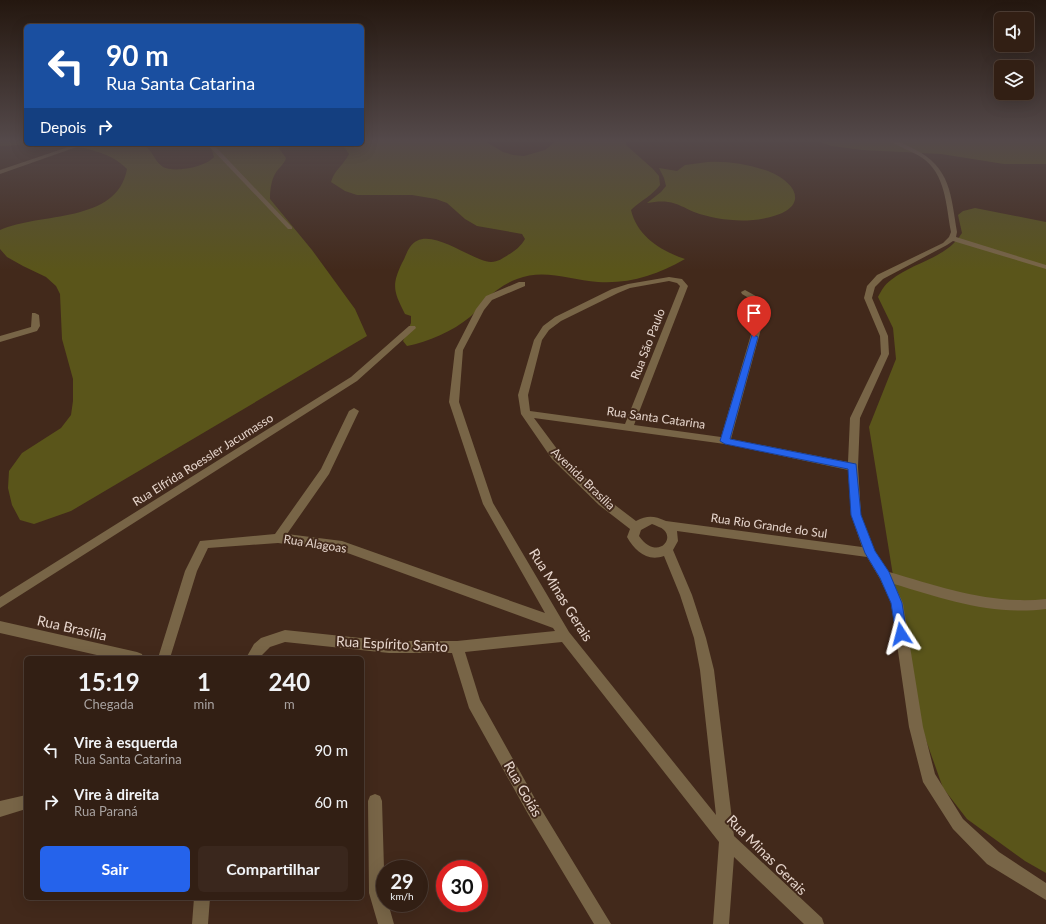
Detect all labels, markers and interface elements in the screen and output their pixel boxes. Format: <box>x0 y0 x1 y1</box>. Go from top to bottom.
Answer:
map controls <box>994 12 1034 100</box>
button: sound <box>994 12 1034 52</box>
text: 90 m <box>106 38 169 72</box>
icon: left <box>40 40 92 92</box>
button: layers <box>994 60 1034 100</box>
text: Rua Santa Catarina <box>106 72 255 94</box>
icon: right <box>94 116 116 138</box>
text: Depois <box>40 118 86 136</box>
pin <box>737 296 771 337</box>
icon: arrive <box>743 302 765 324</box>
street label: Rua São Paulo <box>627 306 668 381</box>
street label: Rua Santa Catarina <box>606 403 706 432</box>
street label: Rua Elfrida Roessler Jacumasso <box>130 410 276 509</box>
street label: Avenida Brasília <box>548 444 618 513</box>
street label: Rua Rio Grande do Sul <box>710 510 828 541</box>
street label: Rua Alagoas <box>282 531 348 556</box>
street label: Rua Minas Gerais <box>526 545 597 644</box>
street label: Rua Brasília <box>36 611 109 644</box>
position arrow <box>880 613 922 655</box>
street label: Rua Espírito Santo <box>336 632 449 655</box>
text: 15:19 <box>78 667 140 696</box>
text: 1 <box>197 667 211 696</box>
text: 240 <box>268 667 310 696</box>
text: Chegada <box>84 696 134 712</box>
text: min <box>194 696 215 712</box>
text: m <box>284 696 295 712</box>
text: Vire à esquerda <box>74 733 178 751</box>
icon: left <box>40 739 62 761</box>
text: 90 m <box>314 741 348 759</box>
text: Rua Santa Catarina <box>74 751 182 767</box>
street label: Rua Goiás <box>501 758 546 820</box>
text: Vire à direita <box>74 785 159 803</box>
icon: right <box>40 791 62 813</box>
text: 60 m <box>314 793 348 811</box>
text: Rua Paraná <box>74 803 138 819</box>
street label: Rua Minas Gerais <box>724 811 811 898</box>
button: Sair <box>40 846 190 892</box>
button: Compartilhar <box>198 846 348 892</box>
speed limit sign: 30 <box>436 860 488 912</box>
text: 29 <box>390 869 414 893</box>
text: km/h <box>390 890 414 902</box>

